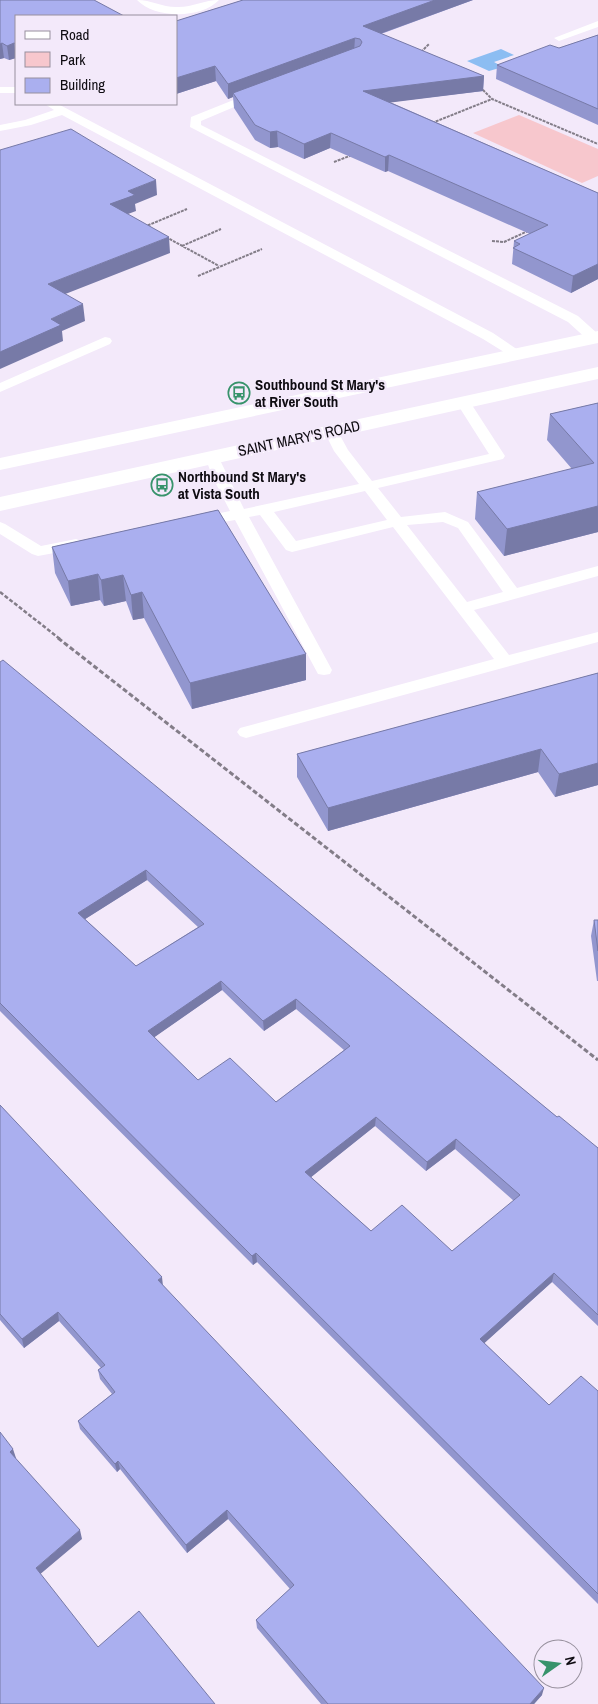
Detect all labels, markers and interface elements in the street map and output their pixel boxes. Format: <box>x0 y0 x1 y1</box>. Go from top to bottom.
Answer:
legend <box>15 15 178 105</box>
text: Road <box>60 24 89 45</box>
text: Park <box>60 49 86 70</box>
text: Building <box>60 74 105 95</box>
place label: Southbound St Mary's at River South <box>255 374 385 412</box>
bus stop icon: Southbound St Mary's at River South <box>227 381 251 405</box>
street label: SAINT MARY'S ROAD <box>236 415 362 461</box>
place label: Northbound St Mary's at Vista South <box>178 466 306 504</box>
bus stop icon: Northbound St Mary's at Vista South <box>150 473 174 497</box>
north arrow <box>533 1639 583 1689</box>
text: N <box>561 1655 580 1667</box>

